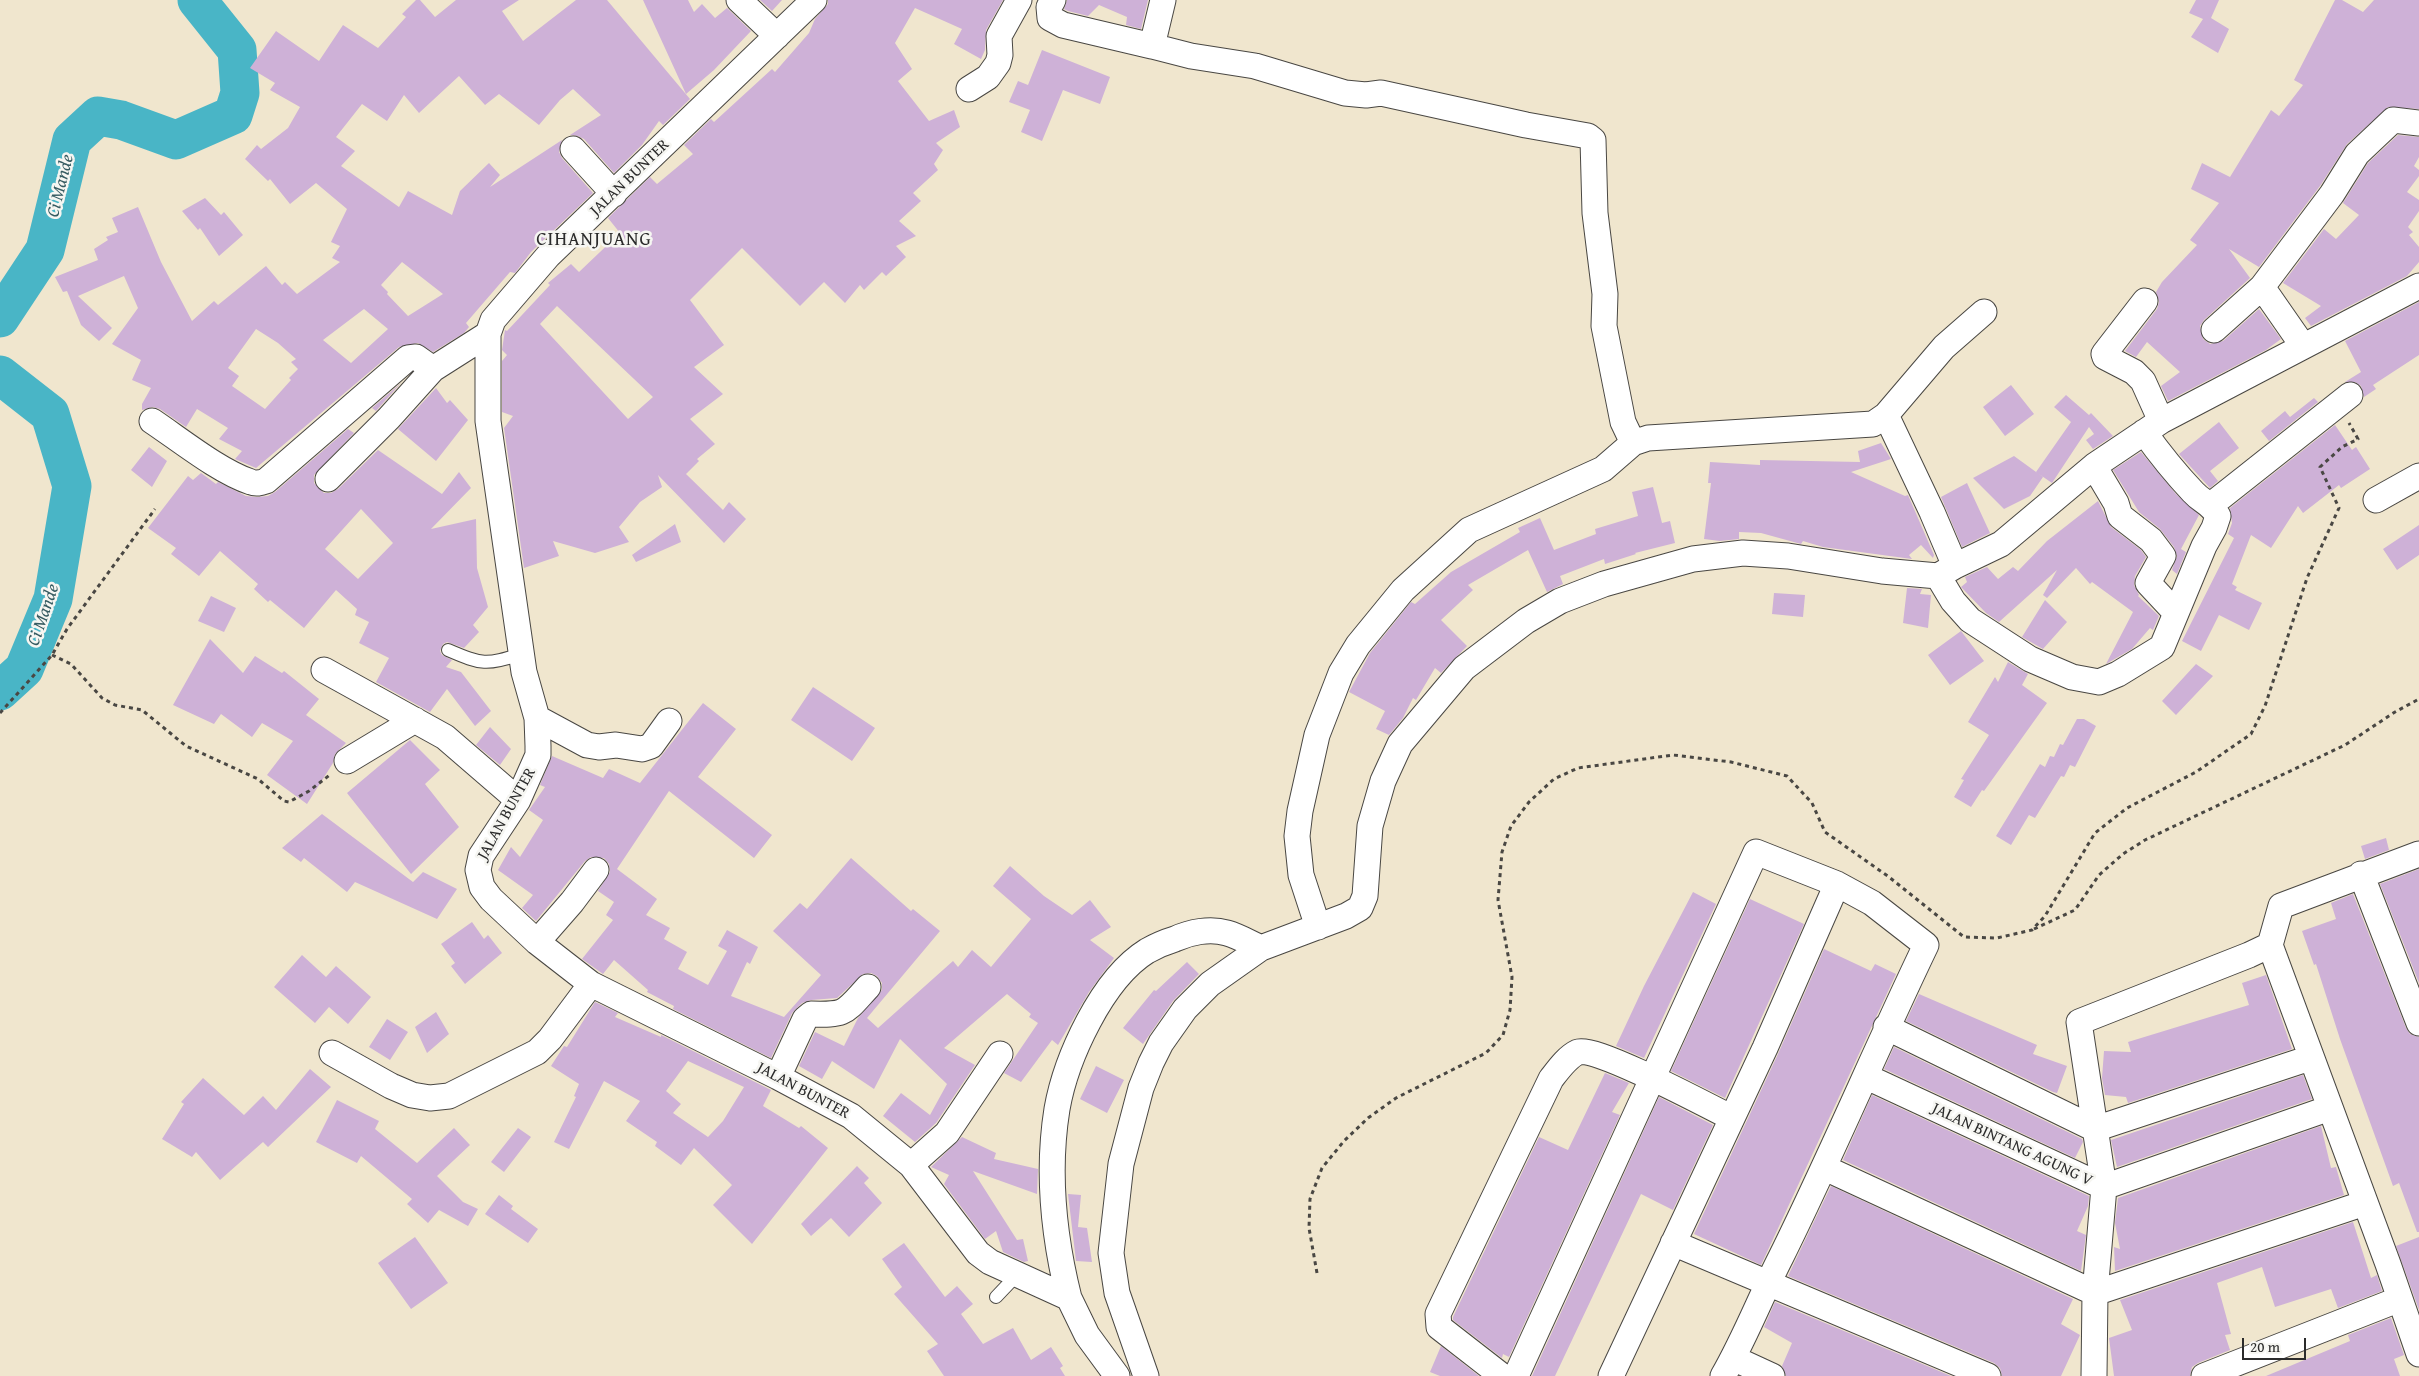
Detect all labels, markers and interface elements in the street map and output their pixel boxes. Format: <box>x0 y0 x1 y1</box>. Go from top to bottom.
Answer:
street label: JALAN BUNTER <box>586 135 674 221</box>
water label: Ci Mande <box>43 152 79 220</box>
district label: CIHANJUANG <box>535 229 653 251</box>
water label: Ci Mande <box>23 581 65 649</box>
street label: JALAN BUNTER <box>474 764 540 864</box>
street label: JALAN BUNTER <box>753 1058 853 1124</box>
street label: JALAN BINTANG AGUNG V <box>1929 1099 2095 1191</box>
scale bar <box>2244 1328 2308 1360</box>
text: 20 m <box>2250 1336 2280 1357</box>

